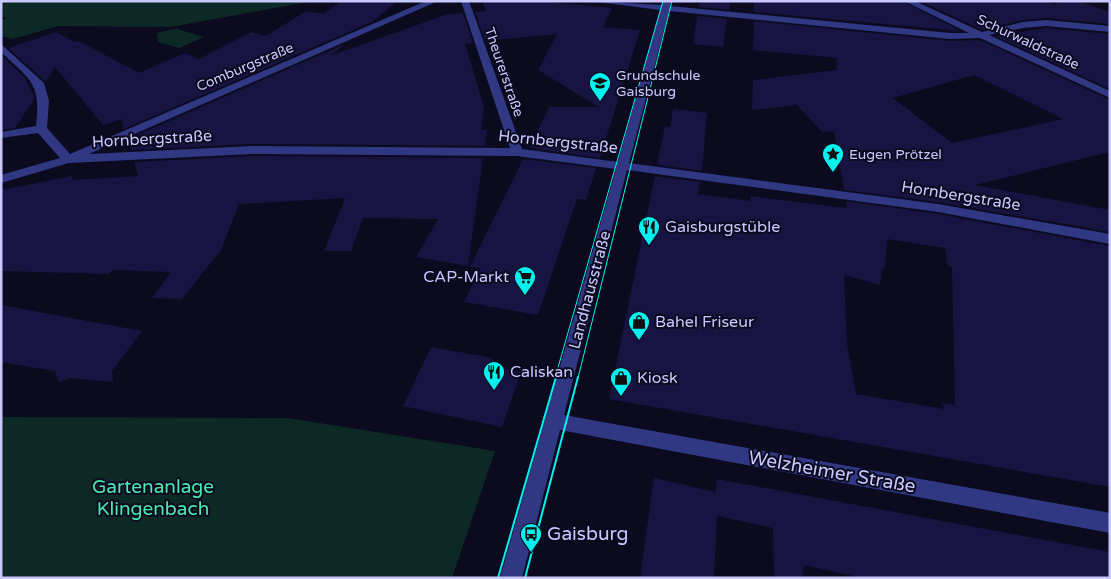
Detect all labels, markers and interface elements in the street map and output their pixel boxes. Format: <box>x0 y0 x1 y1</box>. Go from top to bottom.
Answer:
street label: Schurwaldstraße <box>974 11 1082 73</box>
street label: Theurerstraße <box>481 25 527 119</box>
street label: Comburgstraße <box>194 39 296 95</box>
place label: Grundschule Gaisburg <box>616 67 701 100</box>
school or university icon: Grundschule Gaisburg <box>588 71 612 102</box>
street label: Hornbergstraße <box>91 126 213 152</box>
street label: Hornbergstraße <box>497 126 619 158</box>
place icon: Eugen Prötzel <box>821 142 845 173</box>
place label: Eugen Prötzel <box>849 146 942 163</box>
street label: Hornbergstraße <box>900 177 1022 215</box>
restaurant icon: Gaisburgstüble <box>637 215 661 246</box>
place label: Gaisburgstüble <box>665 217 780 237</box>
street label: Landhausstraße <box>565 229 615 351</box>
supermarket icon: CAP-Markt <box>513 265 537 296</box>
place label: CAP-Markt <box>423 267 509 287</box>
shop icon: Bahel Friseur <box>627 310 651 341</box>
place label: Bahel Friseur <box>655 312 755 332</box>
restaurant icon: Caliskan <box>482 360 506 391</box>
place label: Caliskan <box>510 362 573 382</box>
shop icon: Kiosk <box>609 366 633 397</box>
place label: Kiosk <box>637 368 678 388</box>
street label: Welzheimer Straße <box>747 446 917 498</box>
park label: Gartenanlage Klingenbach <box>92 476 214 520</box>
bus stop icon: Gaisburg <box>519 522 543 553</box>
place label: Gaisburg <box>547 523 628 545</box>

